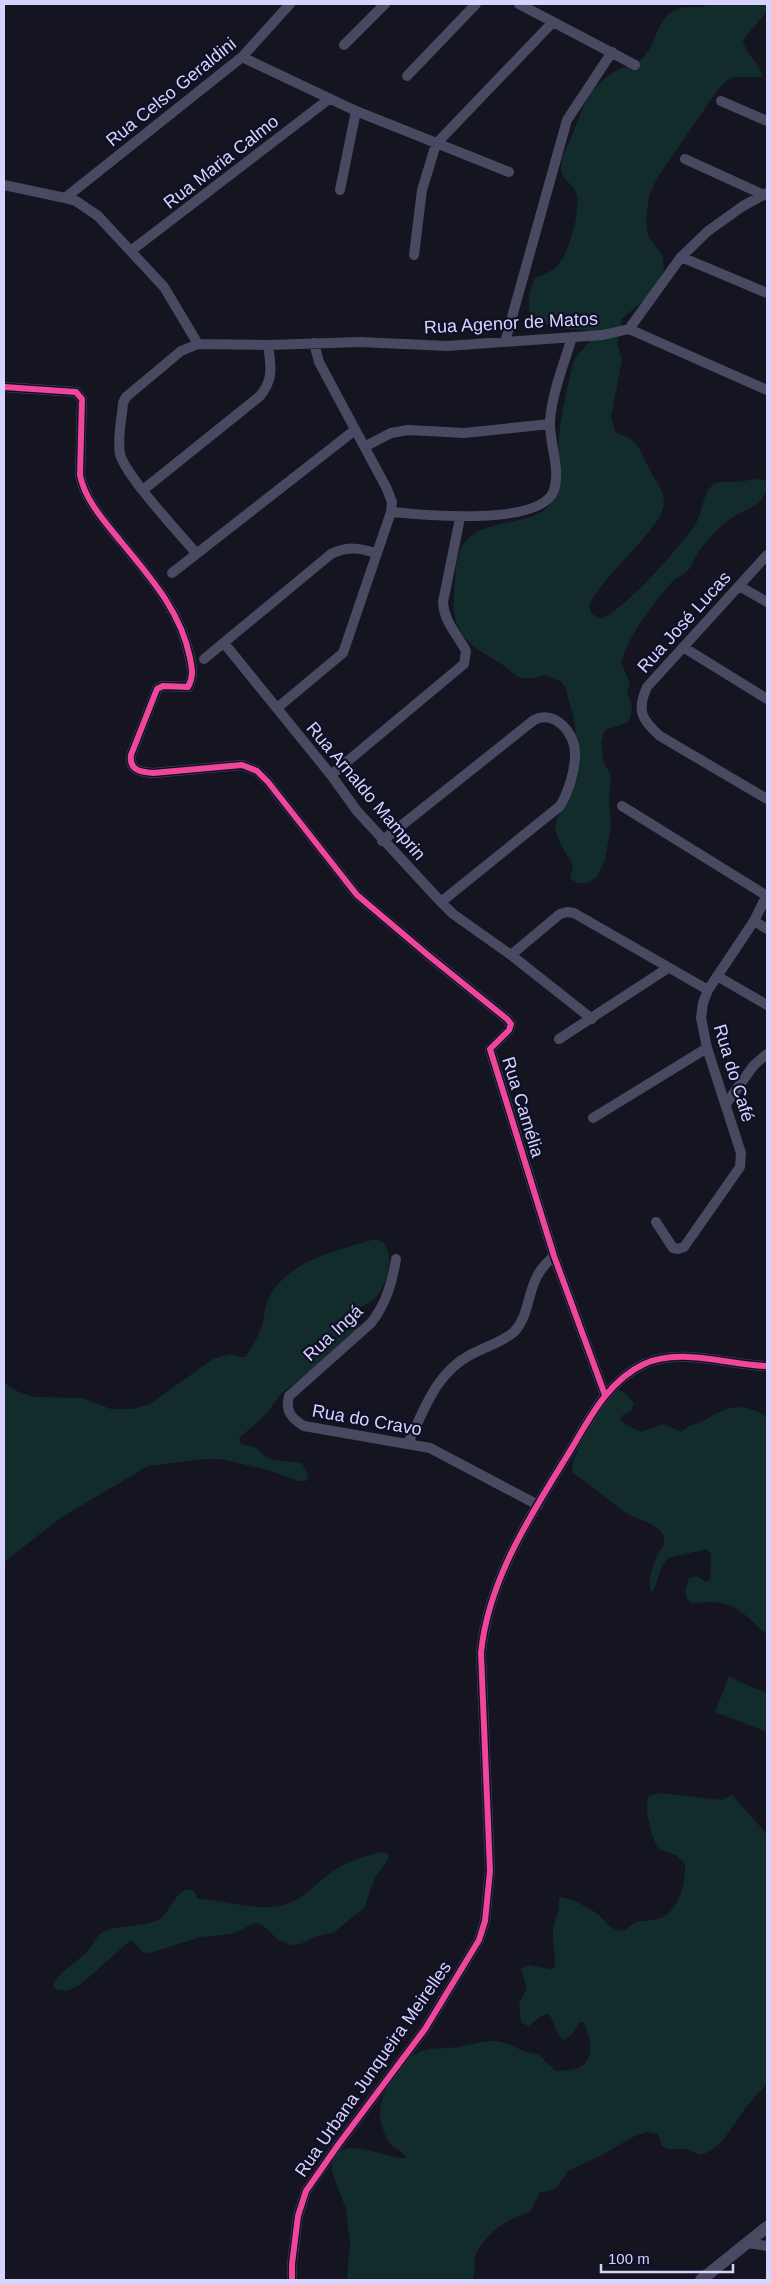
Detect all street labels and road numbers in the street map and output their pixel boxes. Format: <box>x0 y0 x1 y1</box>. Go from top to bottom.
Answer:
street label: Rua Celso Geraldini <box>102 34 240 150</box>
street label: Rua Maria Calmo <box>160 111 282 213</box>
street label: Rua Agenor de Matos <box>424 308 598 338</box>
street label: Rua José Lucas <box>633 567 735 677</box>
street label: Rua Arnaldo Mamprin <box>302 718 430 864</box>
street label: Rua do Café <box>710 1022 758 1124</box>
street label: Rua Camélia <box>498 1054 548 1161</box>
street label: Rua Ingá <box>299 1300 367 1365</box>
street label: Rua do Cravo <box>311 1401 423 1439</box>
street label: Rua Urbana Junqueira Meirelles <box>291 1958 455 2180</box>

